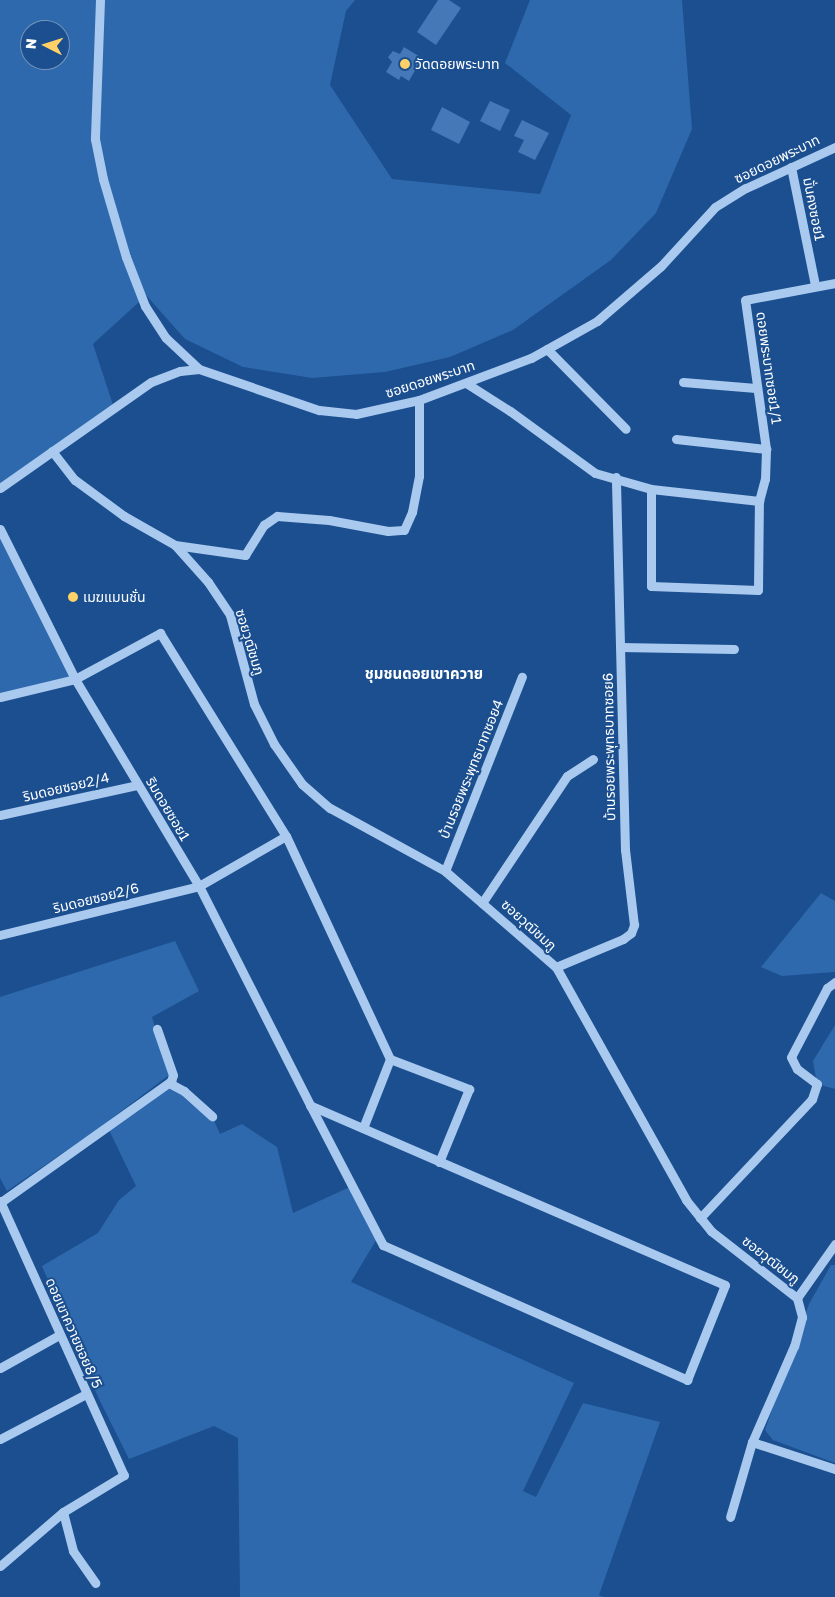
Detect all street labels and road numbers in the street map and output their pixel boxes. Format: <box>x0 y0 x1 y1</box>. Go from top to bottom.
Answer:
street label: ซอยดอยพระบาท <box>731 131 823 187</box>
street label: มั่นคงซอย1 <box>800 176 828 242</box>
street label: ดอยพระบาทซอย1/1 <box>753 311 785 425</box>
street label: ซอยดอยพระบาท <box>383 357 477 401</box>
street label: ซอยวุฒิชมภู <box>232 607 268 677</box>
street label: บ้านรอยพระพุทธบาทซอย6 <box>599 673 619 821</box>
street label: บ้านรอยพระพุทธบาทซอย4 <box>435 697 507 841</box>
street label: ริมดอยซอย2/4 <box>21 769 111 805</box>
street label: ริมดอยซอย1 <box>142 774 194 844</box>
street label: ริมดอยซอย2/6 <box>51 879 141 917</box>
street label: ซอยวุฒิชมภู <box>498 896 560 954</box>
street label: ซอยวุฒิชมภู <box>739 1232 803 1288</box>
street label: ดอยเขาควายซอย8/5 <box>42 1275 106 1391</box>

